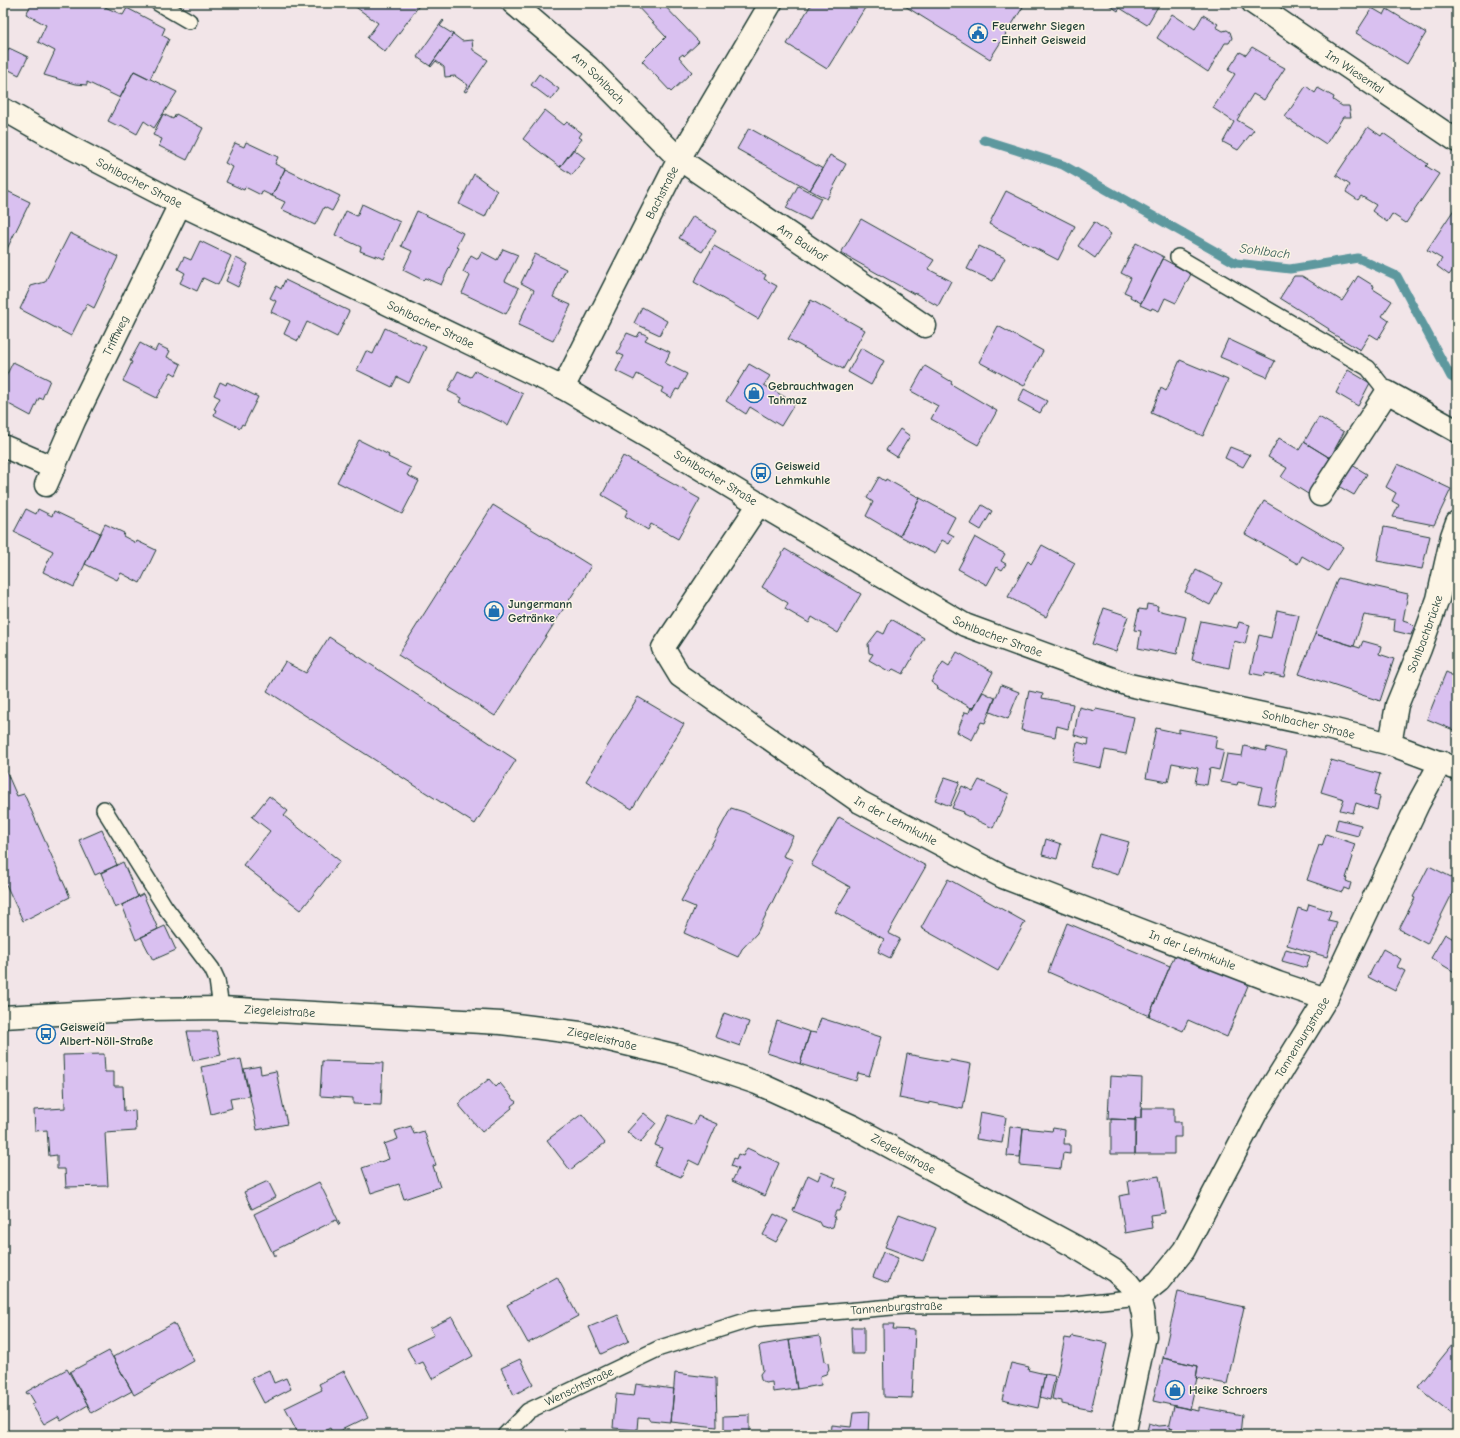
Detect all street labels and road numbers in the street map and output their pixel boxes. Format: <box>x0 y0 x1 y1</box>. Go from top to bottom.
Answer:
street label: Im Wiesental <box>1323 47 1387 97</box>
street label: Am Sohlbach <box>569 50 628 107</box>
street label: Sohlbacher Straße <box>94 155 185 211</box>
street label: Bachstraße <box>643 164 681 221</box>
street label: Am Bauhof <box>775 221 830 265</box>
street label: Sohlbacher Straße <box>385 298 476 351</box>
street label: Trifftweg <box>100 313 132 358</box>
street label: Sohlbacher Straße <box>672 447 760 508</box>
street label: Sohlbachbrücke <box>1404 594 1446 675</box>
street label: Sohlbacher Straße <box>950 612 1044 660</box>
street label: Sohlbacher Straße <box>1261 707 1357 742</box>
street label: In der Lehmkuhle <box>852 793 940 848</box>
street label: In der Lehmkuhle <box>1147 927 1238 973</box>
street label: Tannenburgstraße <box>1272 994 1333 1080</box>
street label: Ziegeleistraße <box>244 1002 316 1020</box>
street label: Ziegeleistraße <box>566 1024 638 1053</box>
street label: Ziegeleistraße <box>869 1131 938 1177</box>
street label: Tannenburgstraße <box>850 1299 943 1318</box>
street label: Wenschtstraße <box>543 1364 616 1409</box>

